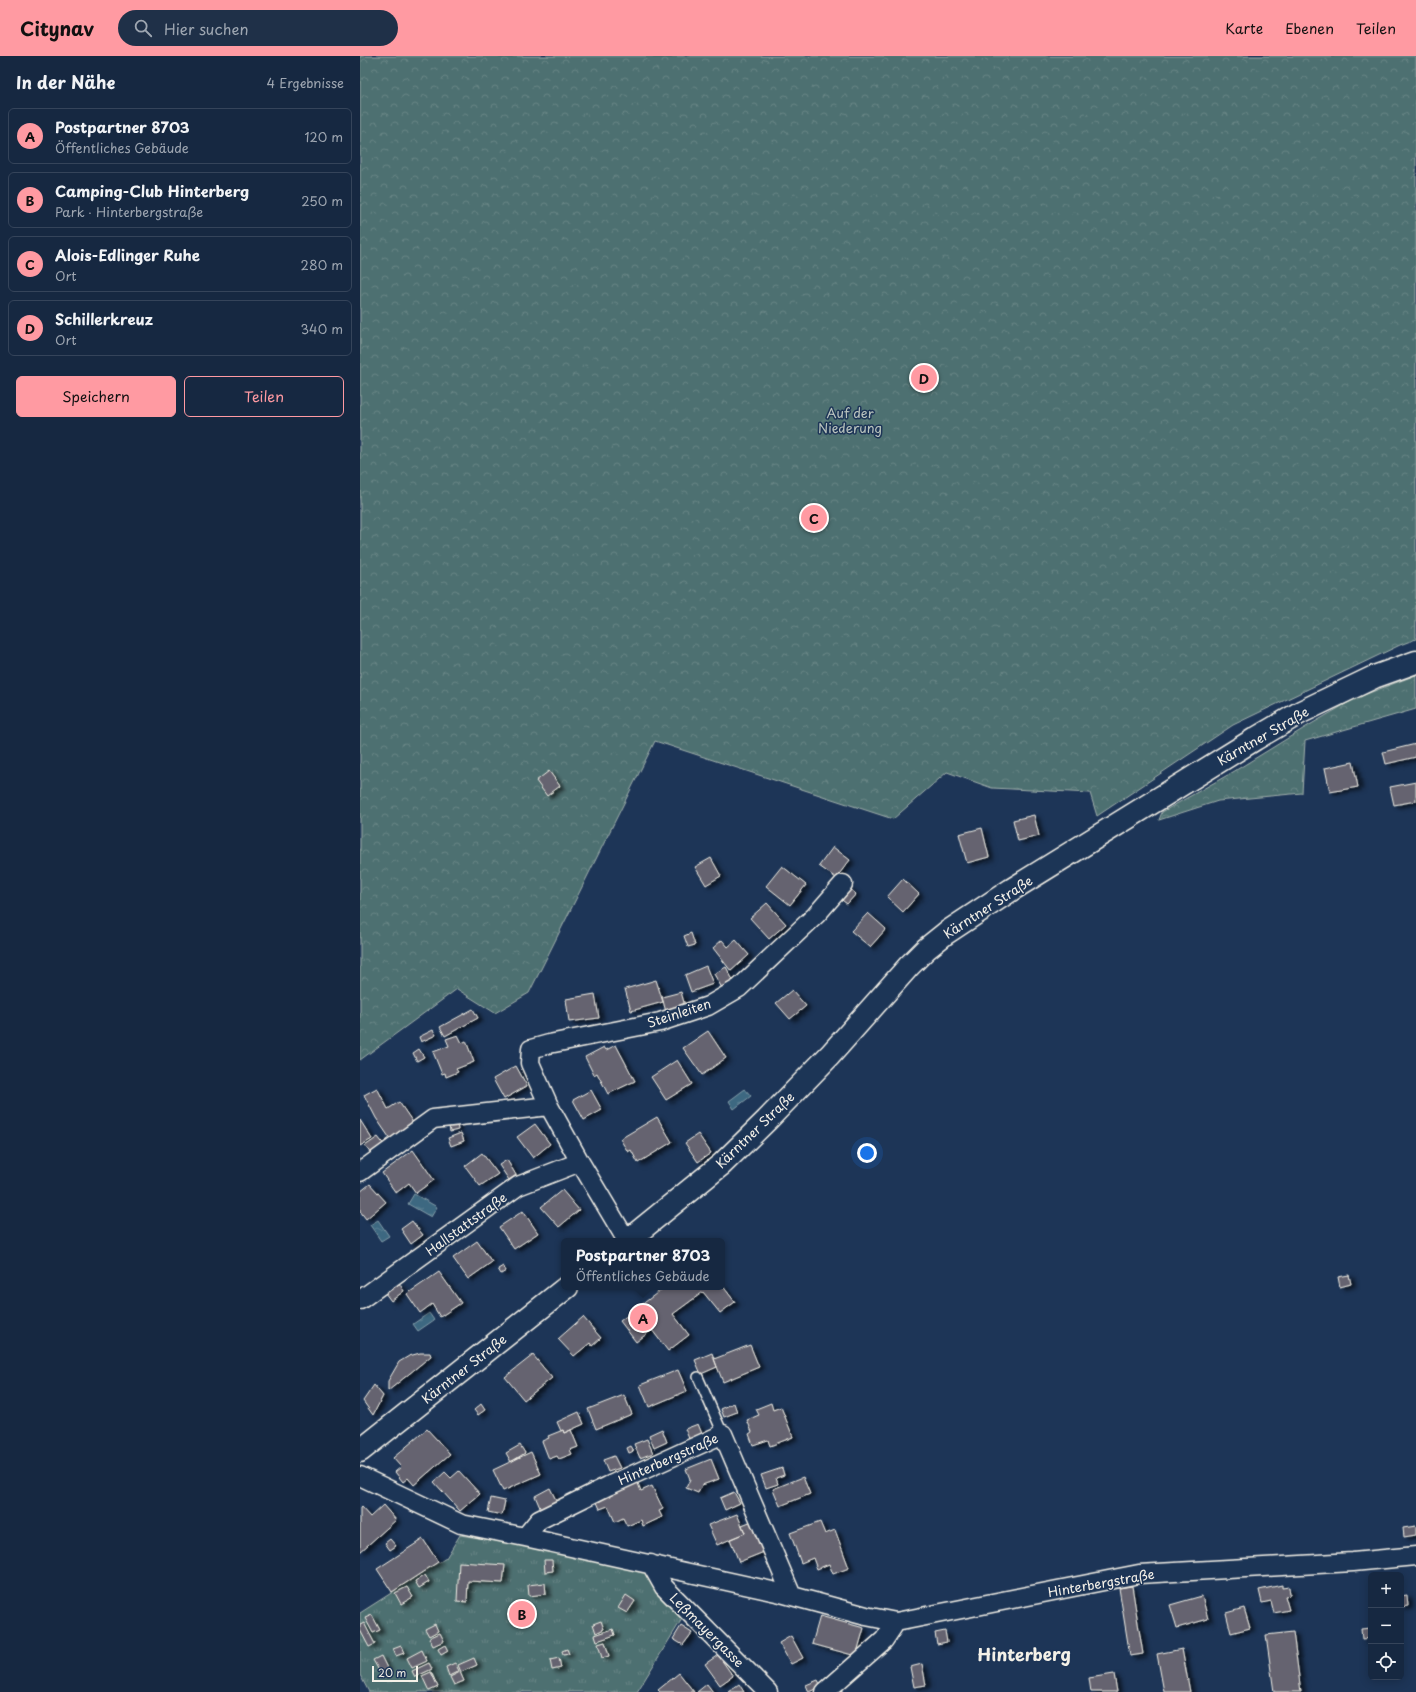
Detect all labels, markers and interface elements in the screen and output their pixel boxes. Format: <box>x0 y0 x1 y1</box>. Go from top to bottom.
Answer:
search box <box>118 10 398 46</box>
text: Citynav <box>20 14 94 42</box>
icon: search <box>132 17 154 39</box>
text: Hier suchen <box>164 17 249 40</box>
text: Karte <box>1225 18 1263 39</box>
text: Ebenen <box>1285 18 1334 39</box>
text: Teilen <box>1356 18 1396 39</box>
text: In der Nähe <box>16 69 115 95</box>
text: 4 Ergebnisse <box>267 73 344 92</box>
text: Postpartner 8703 <box>55 115 190 138</box>
text: A <box>25 127 35 146</box>
text: 120 m <box>304 127 343 146</box>
text: Öffentliches Gebäude <box>55 138 189 157</box>
text: Camping-Club Hinterberg <box>55 179 249 202</box>
text: B <box>26 191 34 210</box>
text: 250 m <box>301 191 343 210</box>
text: Park · Hinterbergstraße <box>55 202 203 221</box>
text: Alois-Edlinger Ruhe <box>55 243 200 266</box>
text: C <box>25 255 35 274</box>
text: 280 m <box>301 255 343 274</box>
text: Ort <box>55 266 77 285</box>
text: Schillerkreuz <box>55 307 153 330</box>
text: D <box>25 319 35 338</box>
text: 340 m <box>300 319 343 338</box>
text: Ort <box>55 330 77 349</box>
pin: D <box>911 363 937 393</box>
button: Speichern <box>16 376 176 417</box>
button: Teilen <box>184 376 344 417</box>
park label: Auf der Niederung <box>818 403 882 437</box>
pin: C <box>801 503 827 533</box>
street label: Kärntner Straße <box>1213 702 1312 770</box>
street label: Kärntner Straße <box>939 871 1036 943</box>
street label: Steinleiten <box>645 993 713 1032</box>
street label: Kärntner Straße <box>711 1087 798 1172</box>
your location <box>857 1143 877 1163</box>
street label: Hallstattstraße <box>421 1187 510 1260</box>
popup <box>561 1238 725 1290</box>
text: Postpartner 8703 <box>576 1243 710 1266</box>
text: Öffentliches Gebäude <box>576 1266 710 1285</box>
pin: A <box>630 1303 656 1333</box>
street label: Kärntner Straße <box>417 1329 510 1408</box>
street label: Hinterbergstraße <box>615 1428 721 1489</box>
street label: Hinterbergstraße <box>1046 1564 1156 1601</box>
map controls <box>1368 1572 1404 1680</box>
button: + <box>1368 1572 1404 1608</box>
street label: Leßmayergasse <box>666 1588 749 1671</box>
pin: B <box>509 1599 535 1629</box>
button: − <box>1368 1608 1404 1644</box>
district label: Hinterberg <box>977 1641 1071 1667</box>
button: locate <box>1368 1644 1404 1680</box>
scale bar <box>372 1664 418 1683</box>
text: 20 m <box>378 1664 406 1681</box>

